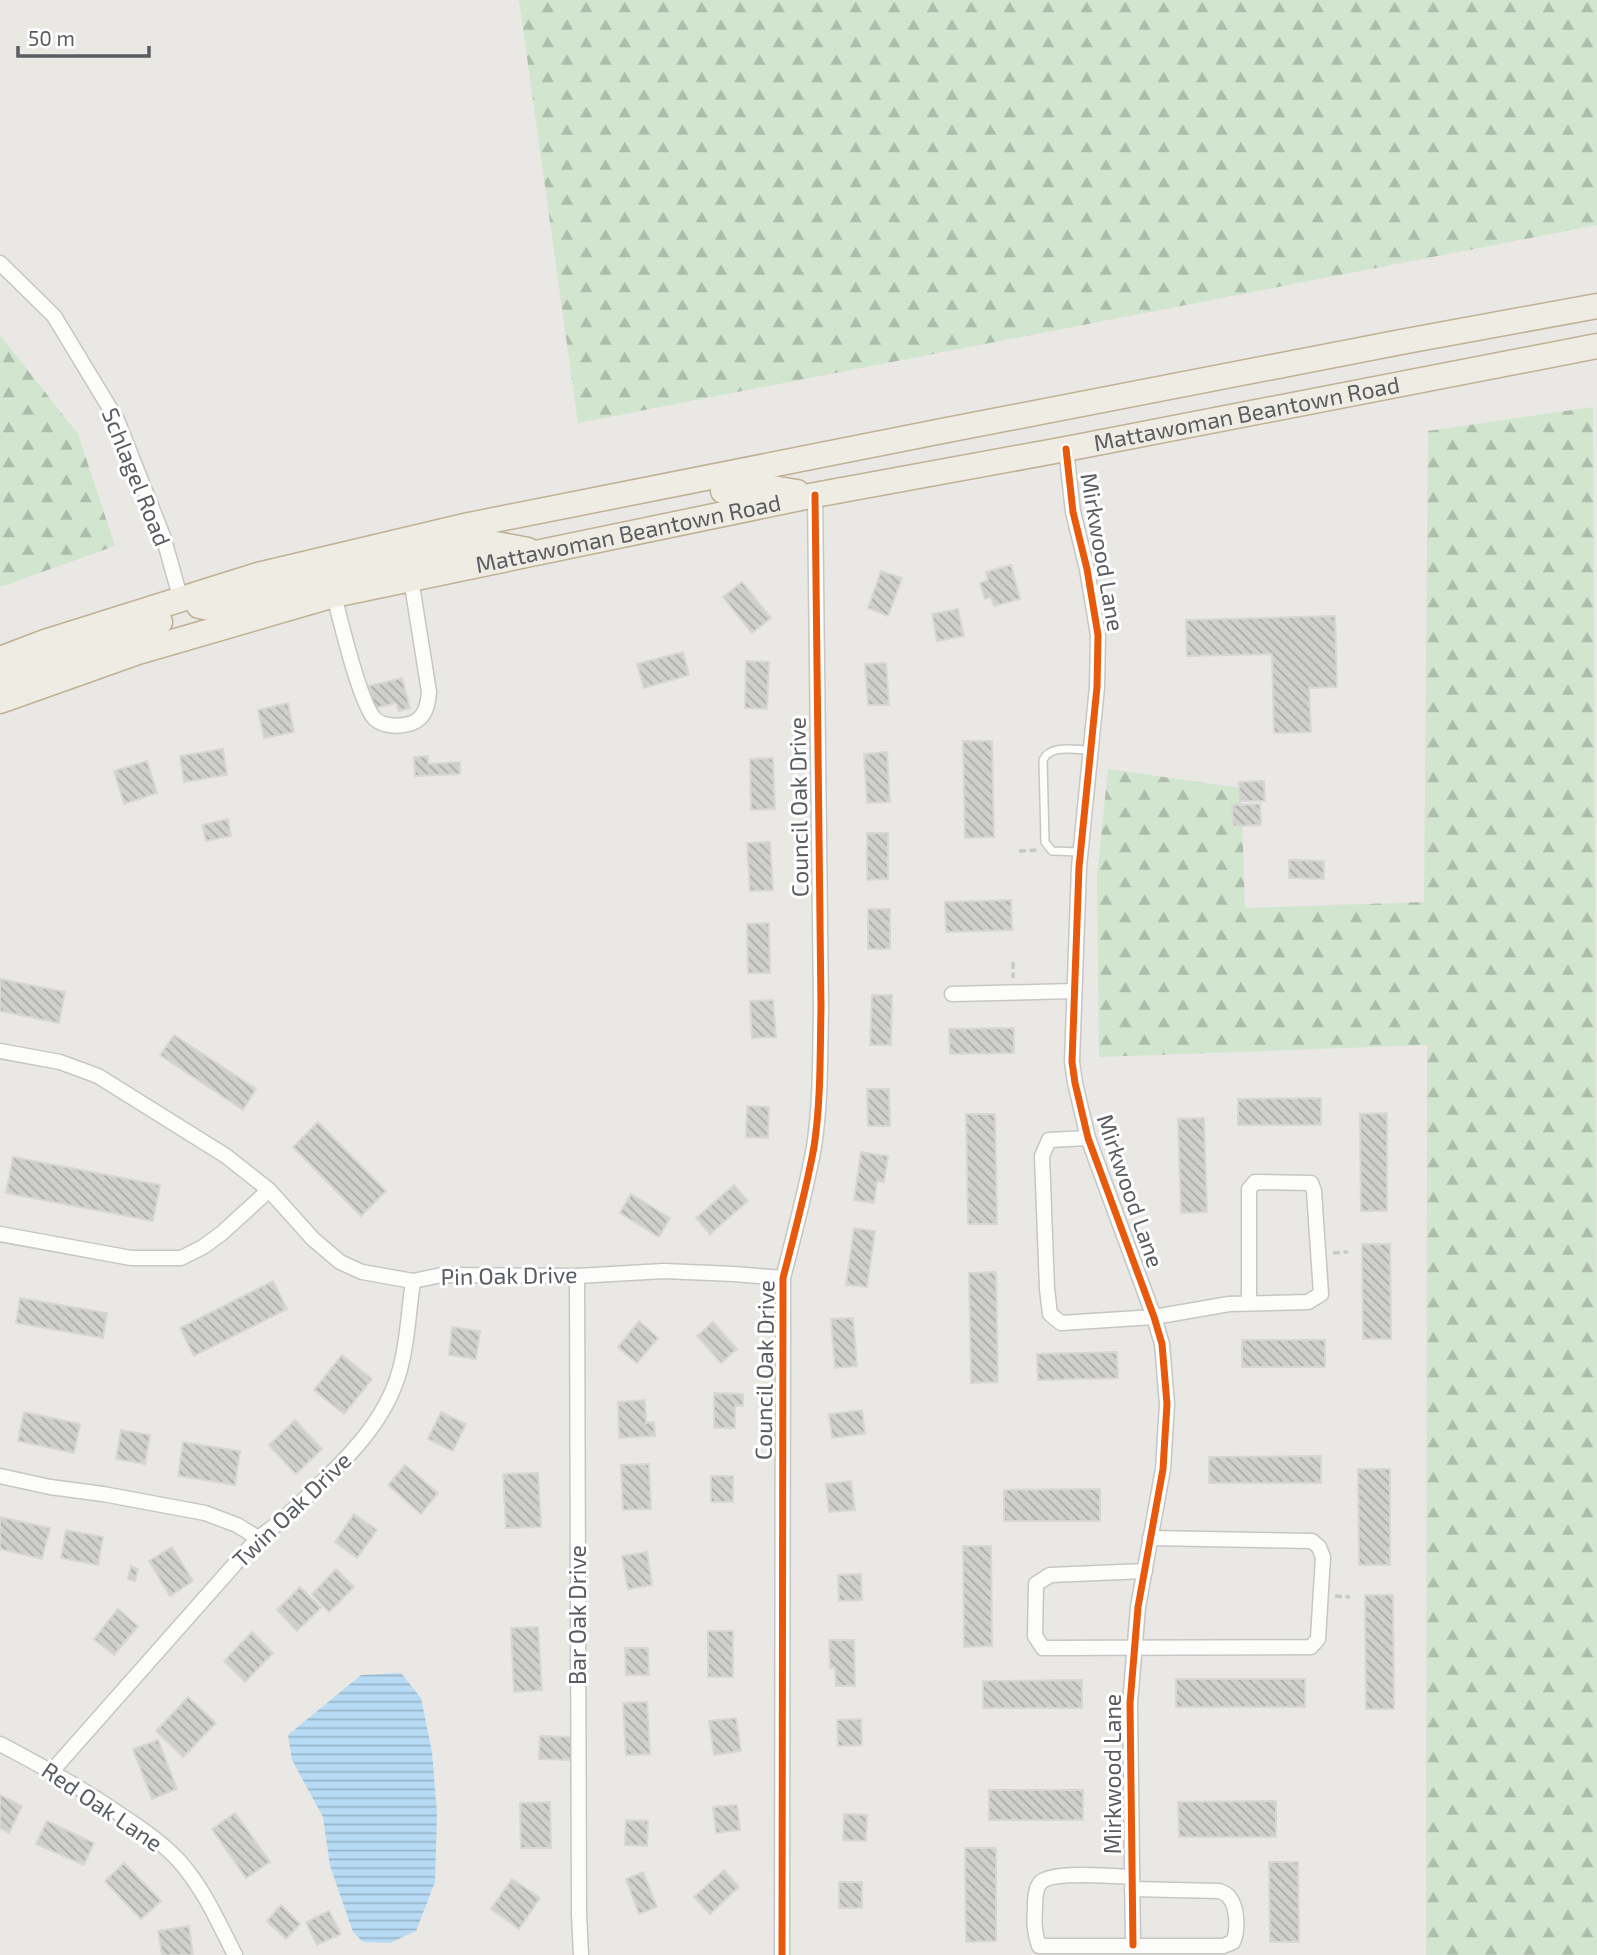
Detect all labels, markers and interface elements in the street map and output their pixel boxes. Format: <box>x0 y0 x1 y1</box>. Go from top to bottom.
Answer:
scale bar <box>18 14 149 58</box>
text: 50 m <box>28 25 75 50</box>
street label: Mattawoman Beantown Road <box>1091 370 1402 456</box>
street label: Schlagel Road <box>97 404 177 550</box>
street label: Mirkwood Lane <box>1075 470 1131 633</box>
street label: Mattawoman Beantown Road <box>473 487 783 578</box>
street label: Council Oak Drive <box>782 717 814 897</box>
street label: Mirkwood Lane <box>1092 1110 1170 1271</box>
street label: Pin Oak Drive <box>440 1260 578 1290</box>
street label: Council Oak Drive <box>748 1280 780 1460</box>
street label: Twin Oak Drive <box>226 1446 356 1573</box>
street label: Bar Oak Drive <box>563 1545 591 1685</box>
street label: Mirkwood Lane <box>1098 1694 1126 1854</box>
street label: Red Oak Lane <box>37 1756 168 1857</box>

